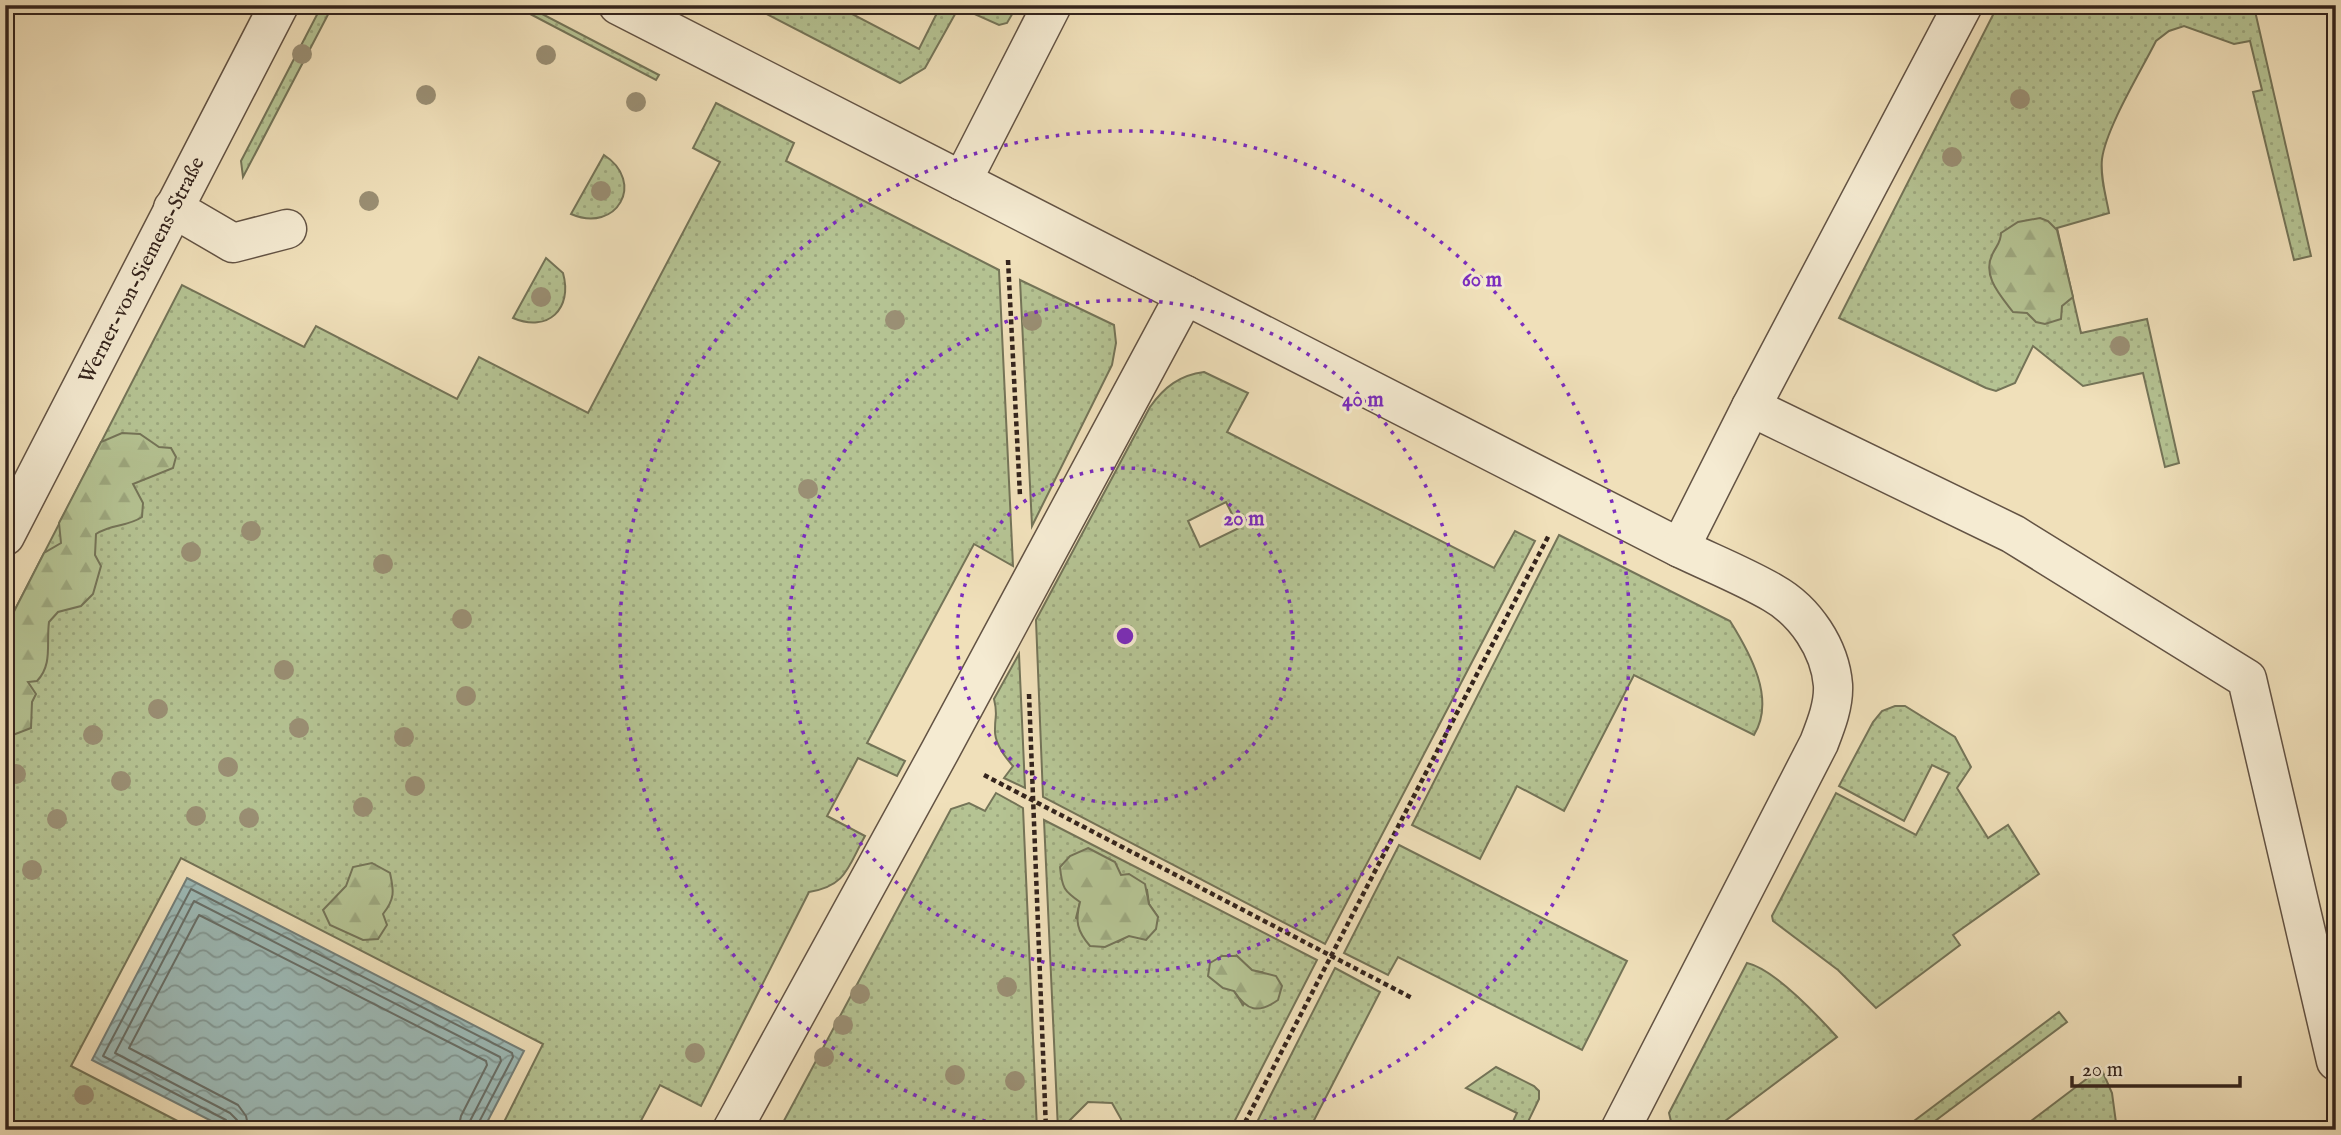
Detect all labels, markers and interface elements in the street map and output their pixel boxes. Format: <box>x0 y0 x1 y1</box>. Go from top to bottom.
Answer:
street label: Werner-von-Siemens-Straße <box>73 152 212 389</box>
text: 60 m <box>1462 267 1503 294</box>
text: 40 m <box>1342 387 1384 414</box>
text: 20 m <box>1224 506 1265 533</box>
centre of rings <box>1113 624 1137 648</box>
scale bar <box>2072 1044 2240 1088</box>
text: 20 m <box>2082 1057 2123 1084</box>

